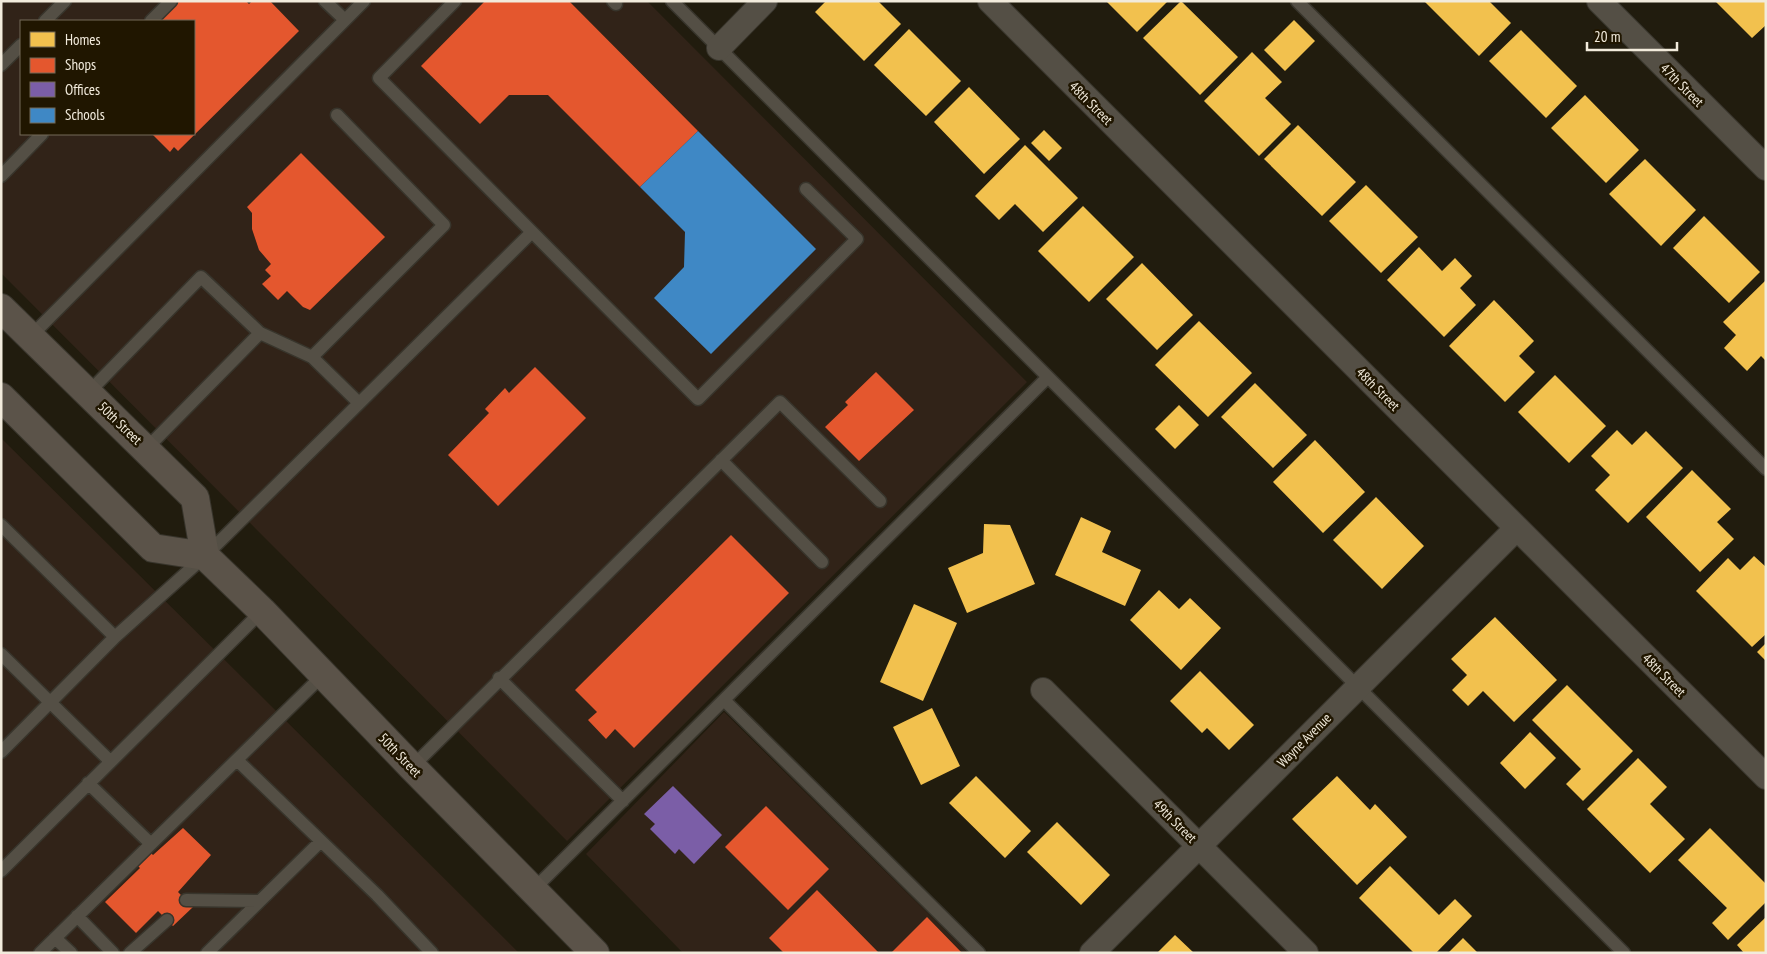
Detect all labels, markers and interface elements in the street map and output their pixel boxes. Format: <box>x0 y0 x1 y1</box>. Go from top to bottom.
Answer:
legend <box>20 20 195 135</box>
scale bar <box>1587 20 1677 52</box>
text: 20 m <box>1594 27 1620 46</box>
text: Homes <box>65 30 101 49</box>
text: Shops <box>65 55 96 74</box>
street label: 47th Street <box>1656 59 1708 111</box>
street label: 48th Street <box>1065 77 1117 129</box>
text: Offices <box>65 80 100 99</box>
text: Schools <box>65 105 105 124</box>
street label: 48th Street <box>1352 363 1404 415</box>
street label: 50th Street <box>94 398 146 449</box>
street label: 48th Street <box>1638 649 1690 701</box>
street label: Wayne Avenue <box>1273 709 1335 771</box>
street label: 50th Street <box>375 729 426 781</box>
street label: 49th Street <box>1149 795 1201 847</box>

